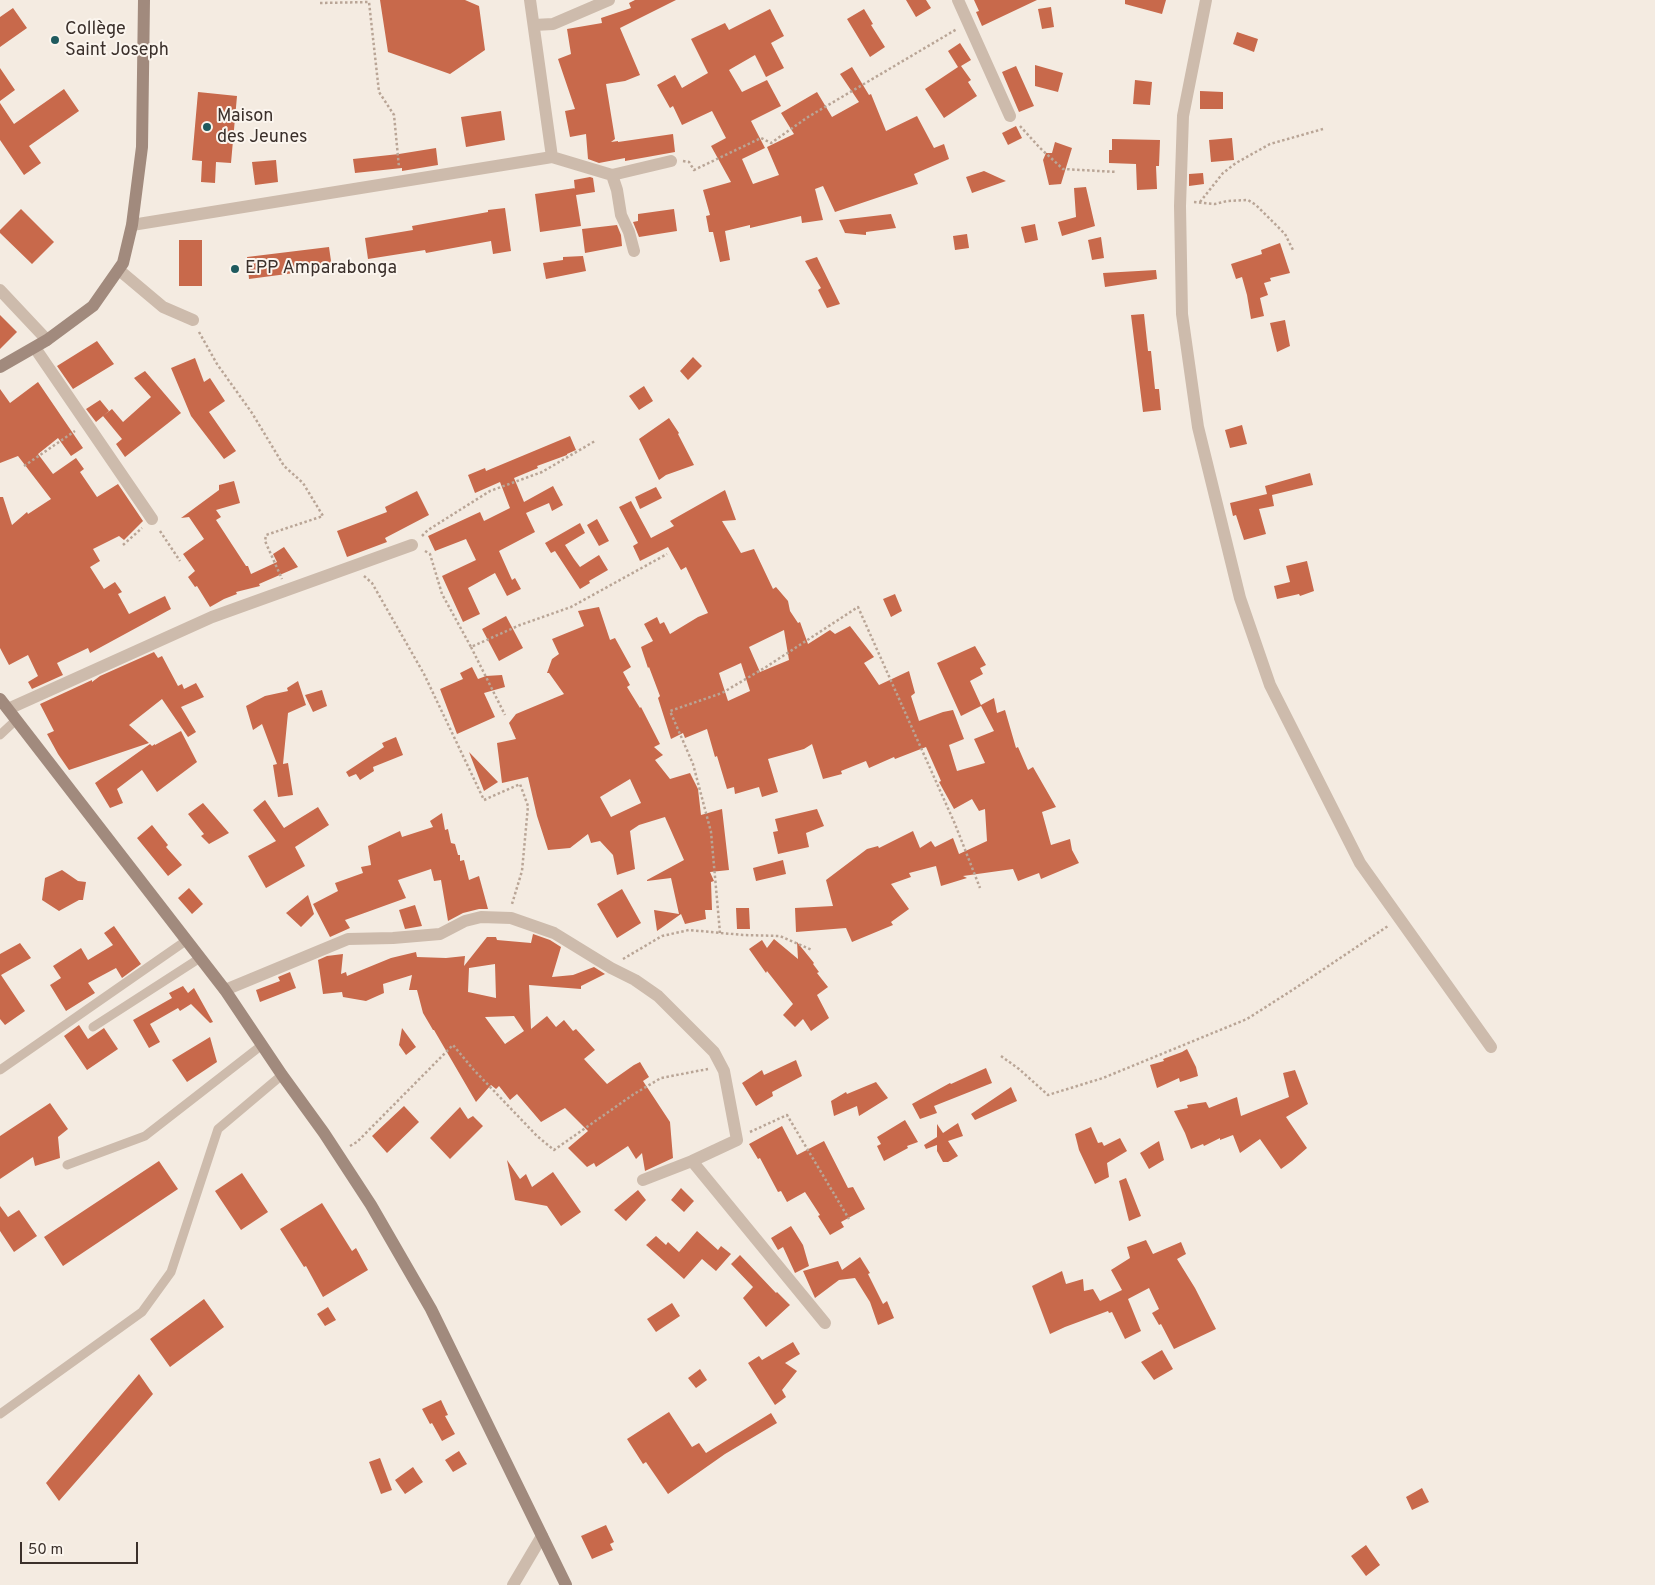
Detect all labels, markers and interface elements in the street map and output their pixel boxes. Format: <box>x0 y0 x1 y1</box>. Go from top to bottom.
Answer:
place label: Collège Saint Joseph <box>65 19 169 62</box>
marker: Collège Saint Joseph <box>49 34 61 46</box>
place label: Maison des Jeunes <box>217 106 307 148</box>
marker: Maison des Jeunes <box>201 121 213 133</box>
place label: EPP Amparabonga <box>245 258 397 280</box>
marker: EPP Amparabonga <box>229 263 241 275</box>
scale bar <box>22 1532 140 1564</box>
text: 50 m <box>28 1541 63 1560</box>

